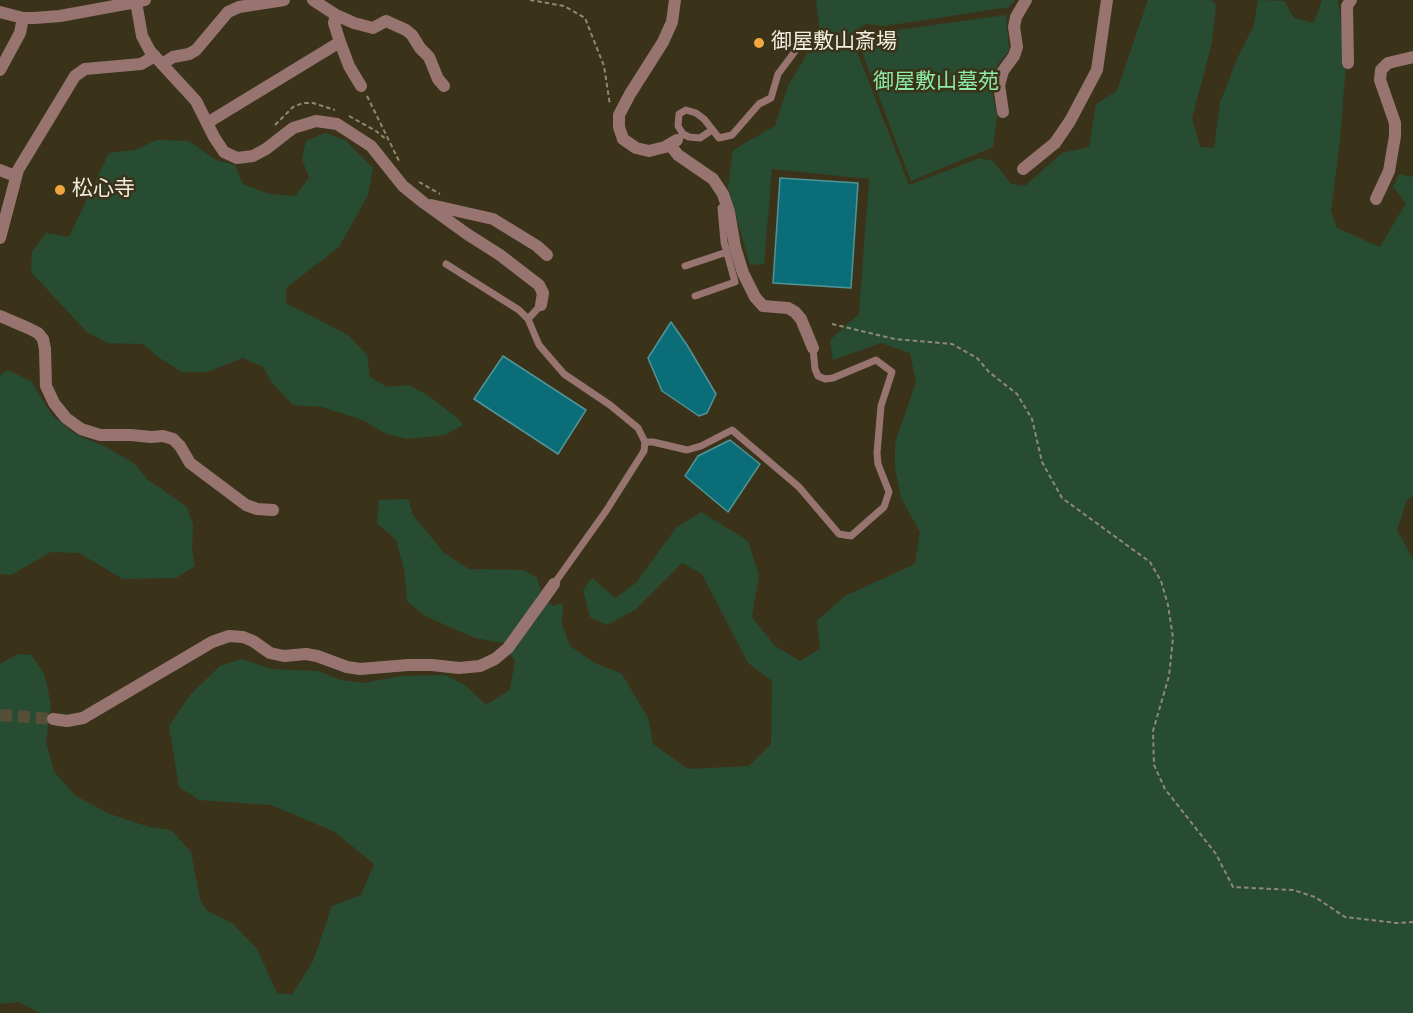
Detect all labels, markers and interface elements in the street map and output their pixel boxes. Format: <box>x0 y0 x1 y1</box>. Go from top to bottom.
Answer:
place label: 御屋敷山斎場 <box>771 30 897 56</box>
marker: 御屋敷山斎場 <box>752 36 766 50</box>
park label: 御屋敷山墓苑 <box>873 70 999 96</box>
place label: 松心寺 <box>72 177 135 203</box>
marker: 松心寺 <box>53 183 67 197</box>

